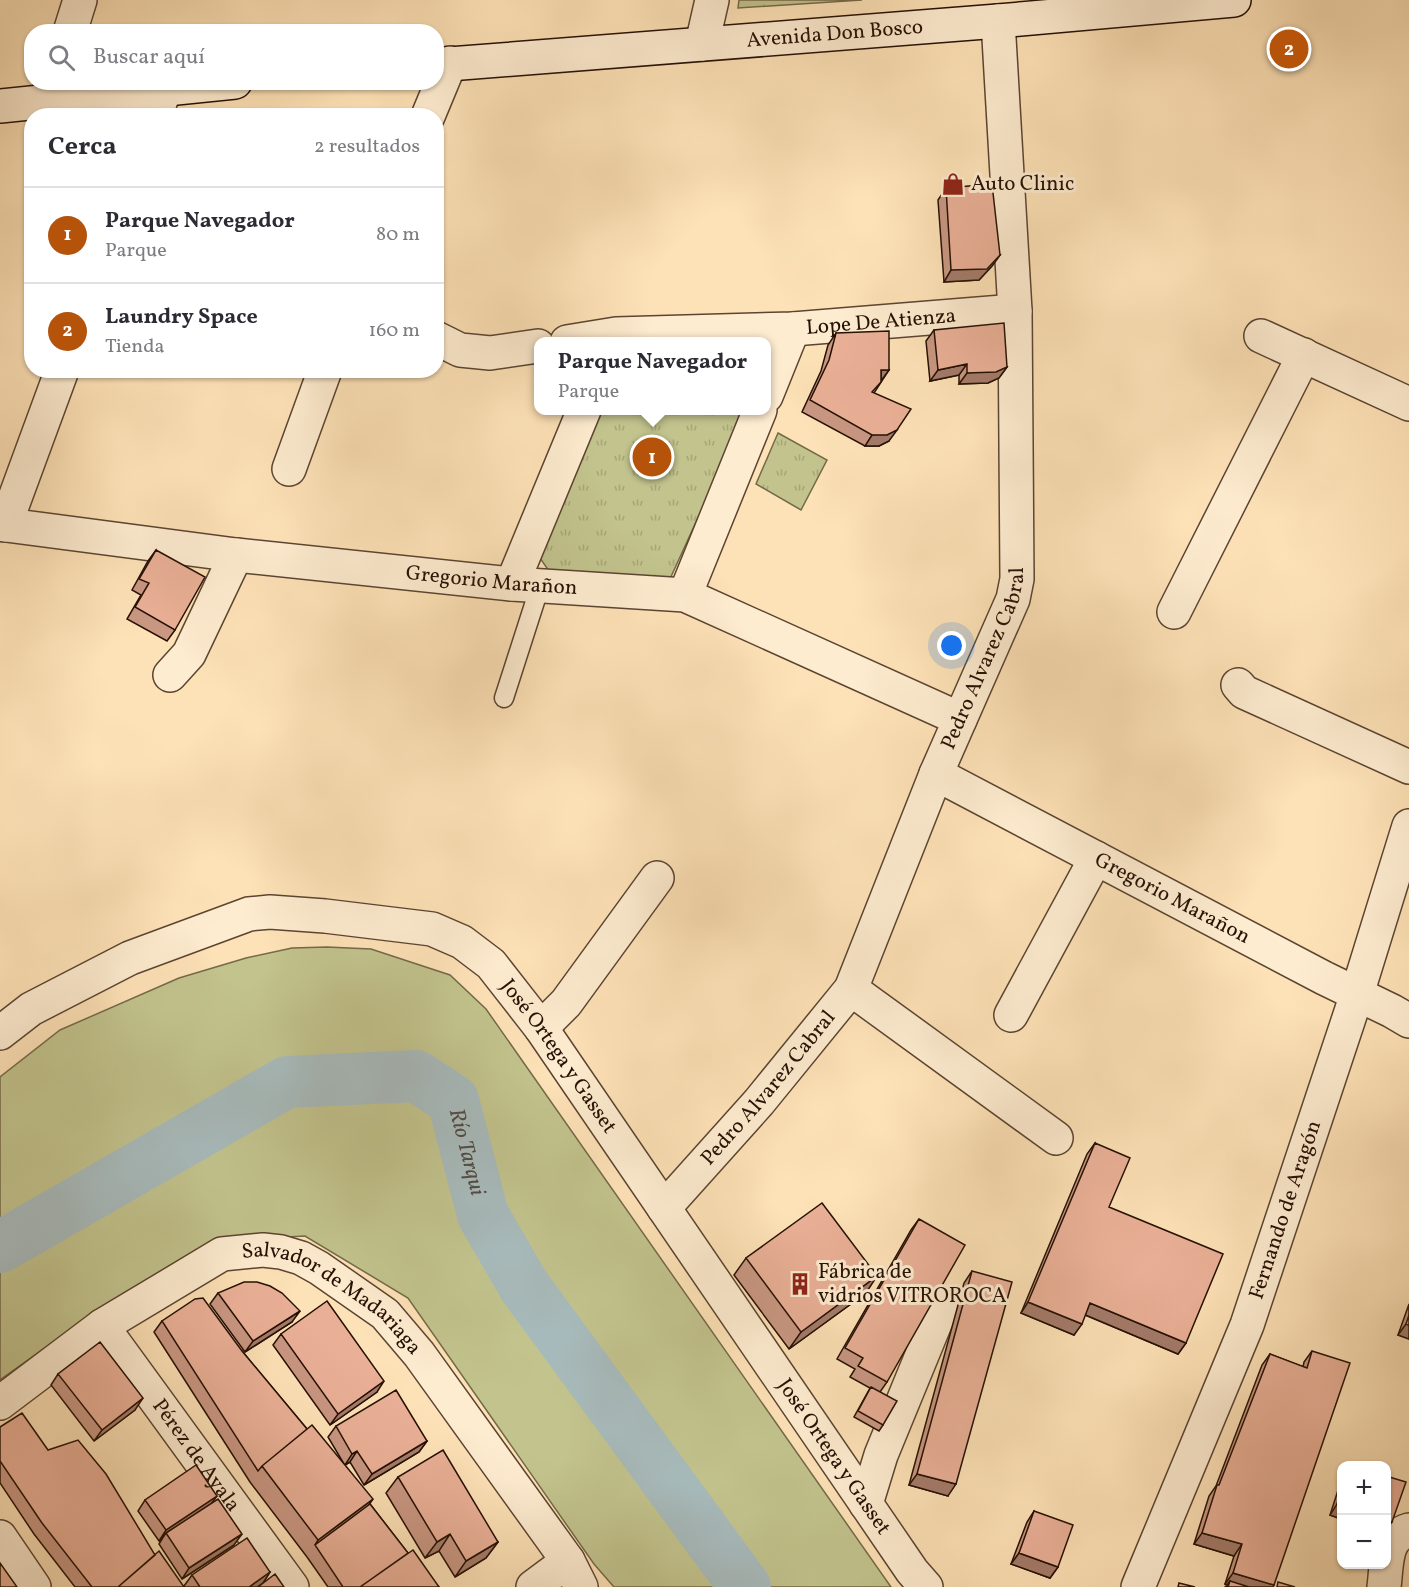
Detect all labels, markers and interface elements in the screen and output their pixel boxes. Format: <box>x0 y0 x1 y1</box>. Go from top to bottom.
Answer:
street label: Avenida Don Bosco <box>745 12 924 55</box>
search box <box>24 24 444 90</box>
pin: 2 <box>1270 26 1308 72</box>
icon: search <box>45 41 78 74</box>
text: Buscar aquí <box>93 42 205 73</box>
text: Cerca <box>48 129 117 165</box>
text: 2 resultados <box>314 133 420 161</box>
place label: Auto Clinic <box>971 170 1074 199</box>
shop icon: Auto Clinic <box>940 171 966 197</box>
text: Parque Navegador <box>105 206 295 237</box>
text: 1 <box>63 221 72 249</box>
text: 80 m <box>376 221 420 249</box>
text: Parque <box>105 237 167 265</box>
street label: Lope De Atienza <box>805 301 957 342</box>
text: Laundry Space <box>105 302 258 333</box>
text: 2 <box>62 317 73 345</box>
text: 160 m <box>368 317 420 345</box>
text: Tienda <box>105 333 164 361</box>
popup <box>534 337 771 415</box>
text: Parque Navegador <box>558 347 747 378</box>
text: Parque <box>558 378 619 406</box>
pin: 1 <box>632 434 672 480</box>
street label: Gregorio Marañon <box>404 558 578 603</box>
street label: Pedro Alvarez Cabral <box>934 567 1032 754</box>
your location <box>937 631 966 660</box>
street label: Gregorio Marañon <box>1089 845 1255 951</box>
street label: José Ortega y Gasset <box>494 973 623 1139</box>
street label: Pedro Alvarez Cabral <box>694 1004 842 1172</box>
water label: Río Tarqui <box>440 1105 493 1199</box>
street label: Fernando de Aragón <box>1242 1117 1328 1303</box>
street label: Salvador de Madariaga <box>240 1236 428 1361</box>
place label: Fábrica de vidrios VITROROCA <box>818 1258 1007 1311</box>
building icon: Fábrica de vidrios VITROROCA <box>787 1271 813 1297</box>
street label: José Ortega y Gasset <box>770 1373 898 1541</box>
street label: Pérez de Ayala <box>145 1393 247 1518</box>
map controls <box>1337 1461 1391 1569</box>
button: + <box>1337 1461 1391 1515</box>
button: − <box>1337 1515 1391 1569</box>

